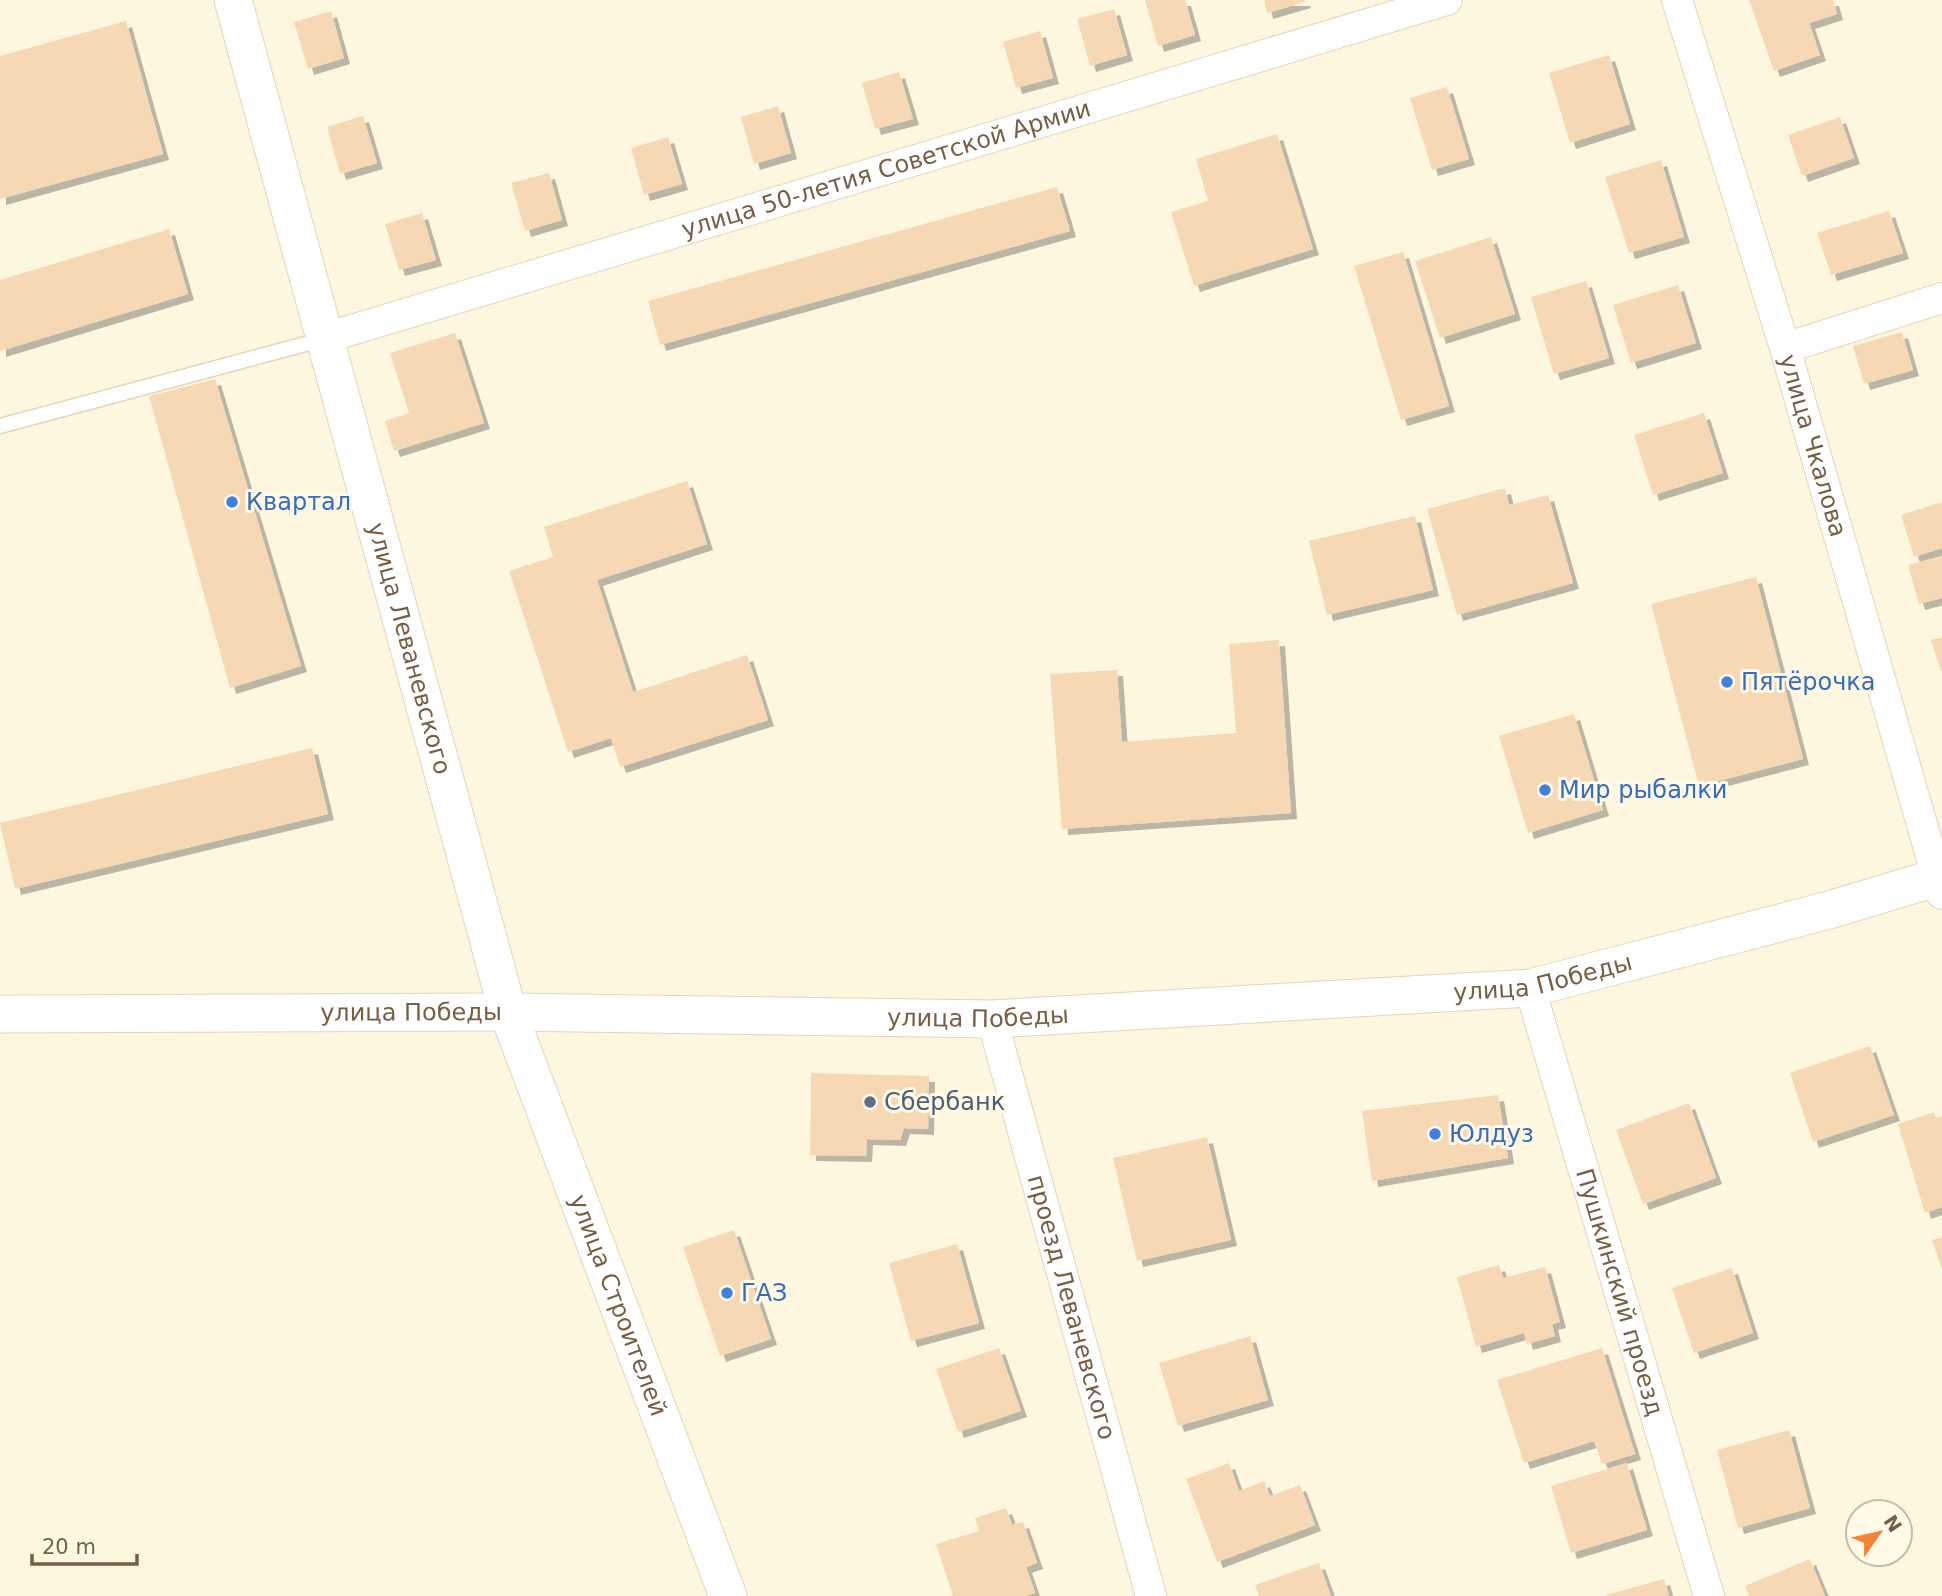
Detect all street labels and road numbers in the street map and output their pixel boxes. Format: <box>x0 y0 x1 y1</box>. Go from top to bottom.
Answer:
street label: улица 50-летия Советской Армии <box>678 94 1094 244</box>
street label: улица Чкалова <box>1774 351 1853 540</box>
street label: улица Леваневского <box>362 519 457 778</box>
street label: улица Победы <box>1453 948 1635 1006</box>
street label: улица Победы <box>320 998 502 1027</box>
street label: улица Победы <box>887 1001 1069 1033</box>
street label: Пушкинский проезд <box>1570 1165 1669 1419</box>
street label: проезд Леваневского <box>1022 1172 1121 1443</box>
street label: улица Строителей <box>564 1190 673 1420</box>

